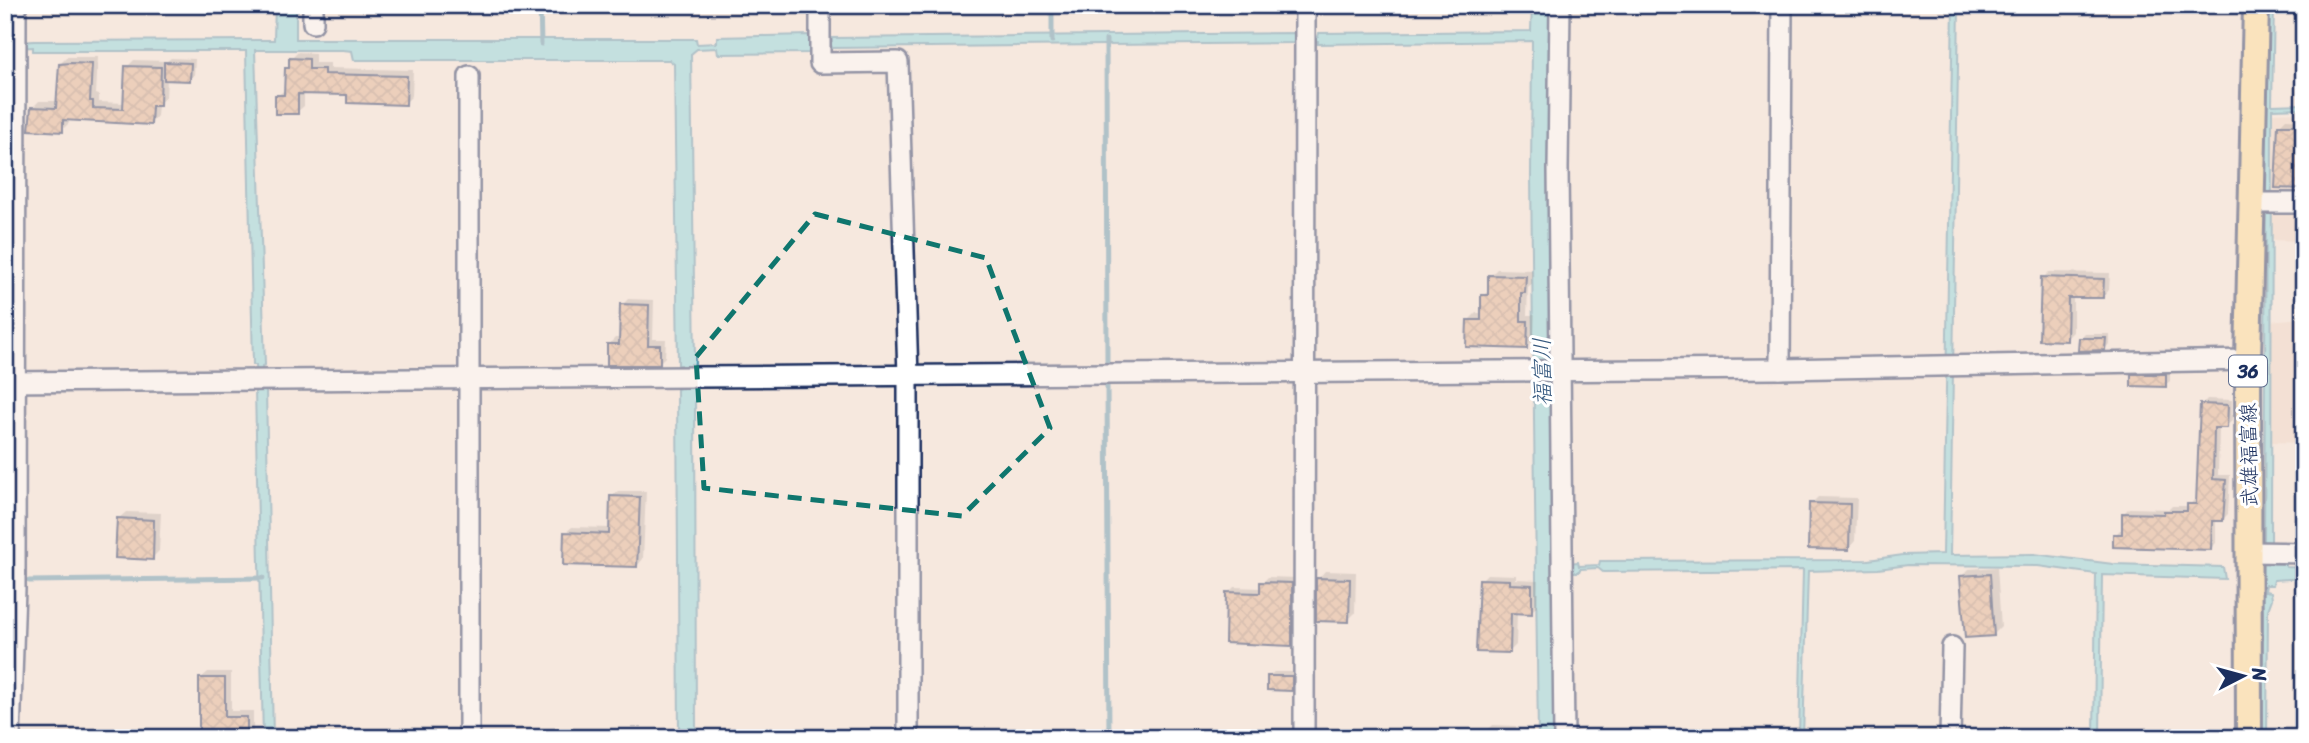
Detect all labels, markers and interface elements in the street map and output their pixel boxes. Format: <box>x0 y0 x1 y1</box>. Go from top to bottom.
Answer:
water label: 福富川 <box>1521 337 1564 407</box>
road number: 36 <box>2229 356 2267 386</box>
street label: 武雄福富線 <box>2229 402 2269 508</box>
north arrow <box>2208 642 2278 712</box>
text: N <box>2242 665 2277 683</box>

